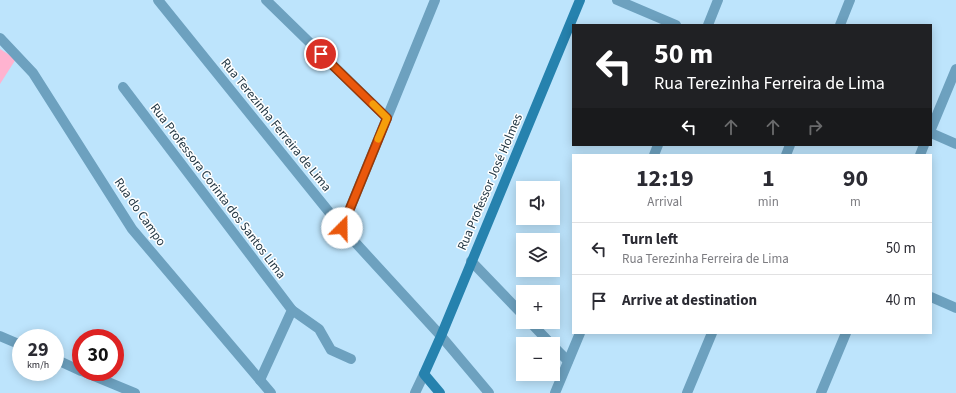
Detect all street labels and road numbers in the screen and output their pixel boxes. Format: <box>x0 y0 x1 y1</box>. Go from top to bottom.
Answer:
street label: Rua Terezinha Ferreira de Lima <box>217 55 335 195</box>
street label: Rua Professora Corinta dos Santos Lima <box>146 100 290 282</box>
street label: Rua Professor José Holmes <box>453 110 527 253</box>
street label: Rua do Campo <box>110 174 170 250</box>

